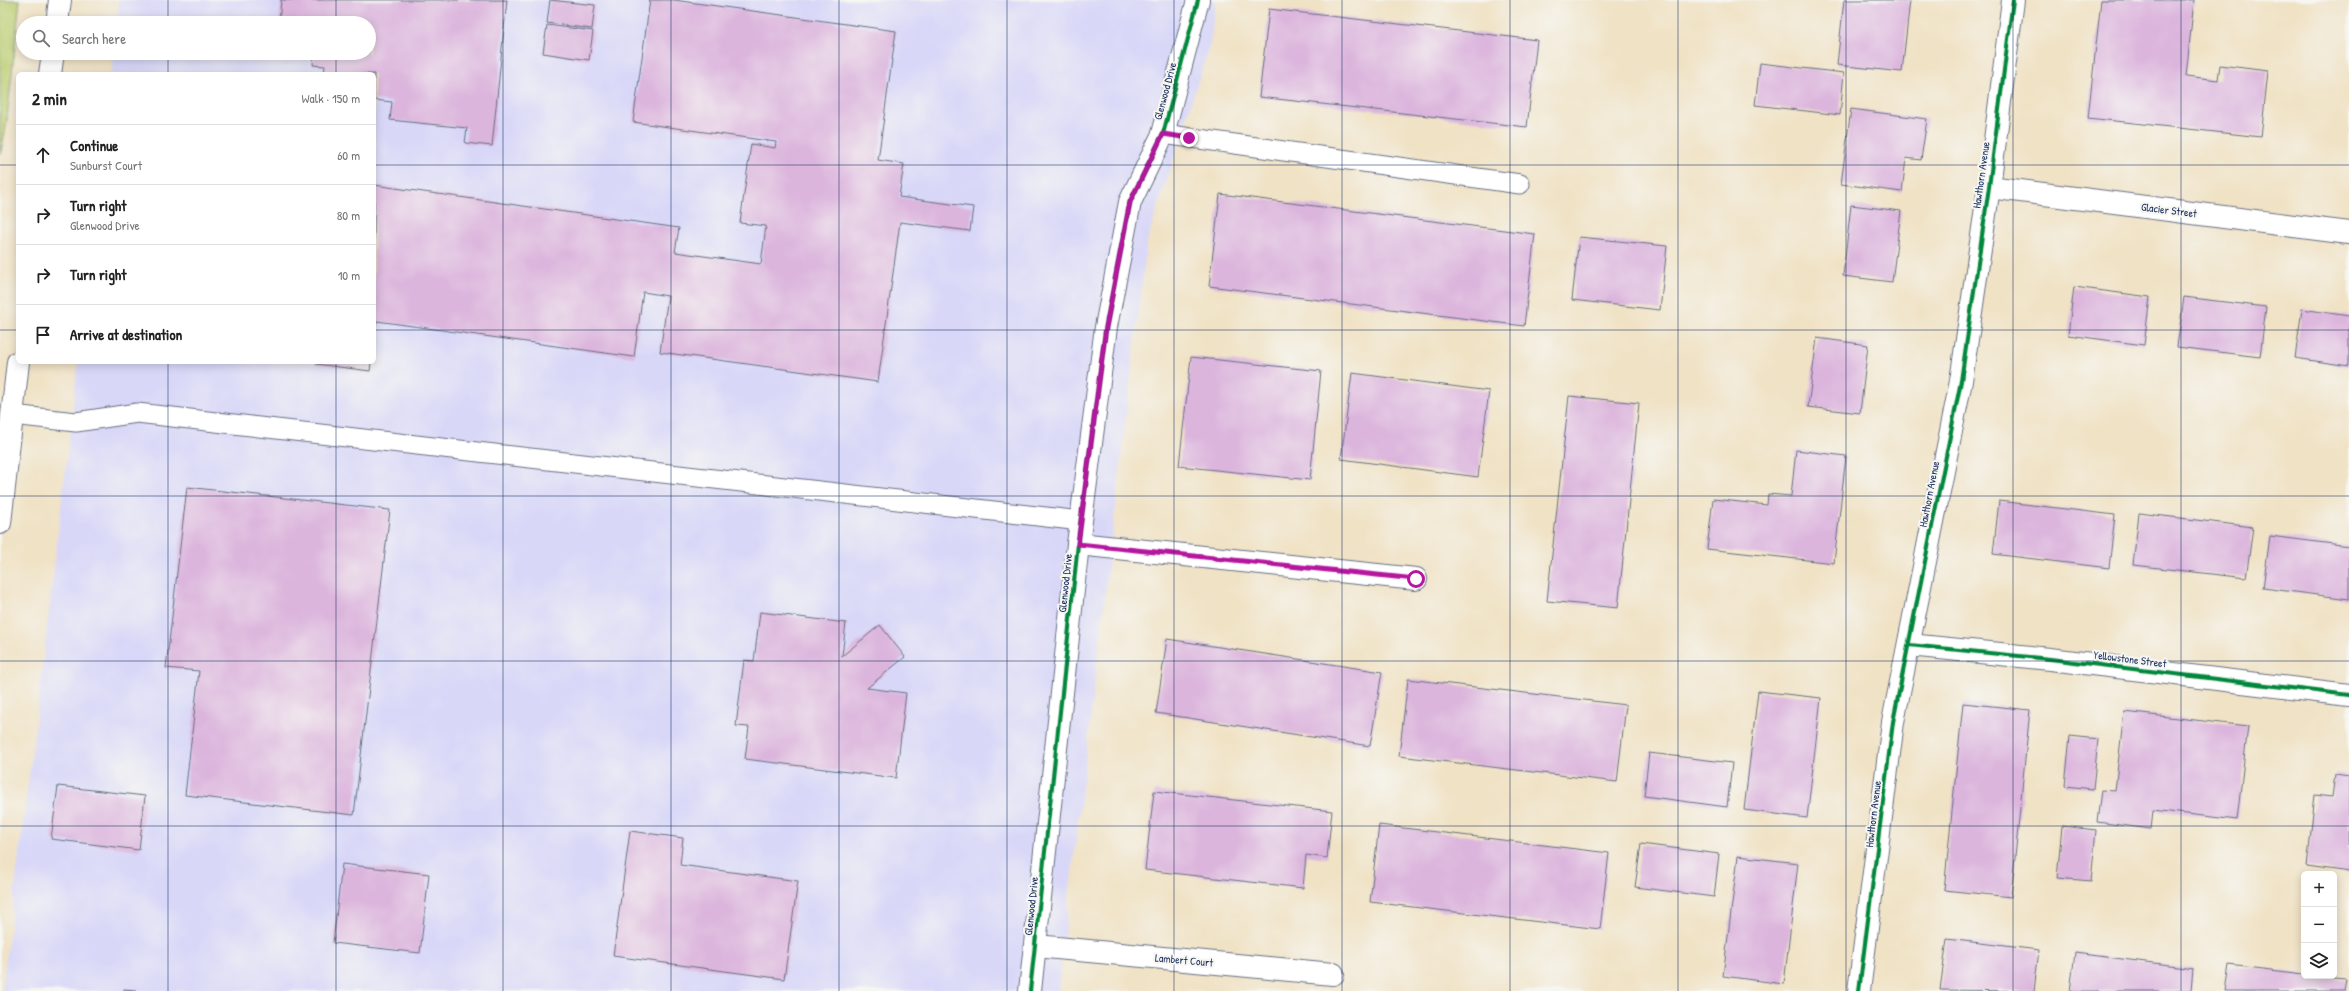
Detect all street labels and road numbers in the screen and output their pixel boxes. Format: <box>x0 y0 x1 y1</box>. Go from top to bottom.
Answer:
street label: Glenwood Drive <box>1151 60 1180 121</box>
street label: Hawthorn Avenue <box>1969 140 1993 209</box>
street label: Glacier Street <box>2140 200 2198 220</box>
street label: Hawthorn Avenue <box>1916 459 1942 528</box>
street label: Glenwood Drive <box>1055 552 1075 613</box>
street label: Yellowstone Street <box>2093 648 2168 670</box>
street label: Hawthorn Avenue <box>1862 779 1884 848</box>
street label: Glenwood Drive <box>1021 875 1041 936</box>
street label: Lambert Court <box>1154 950 1214 970</box>

